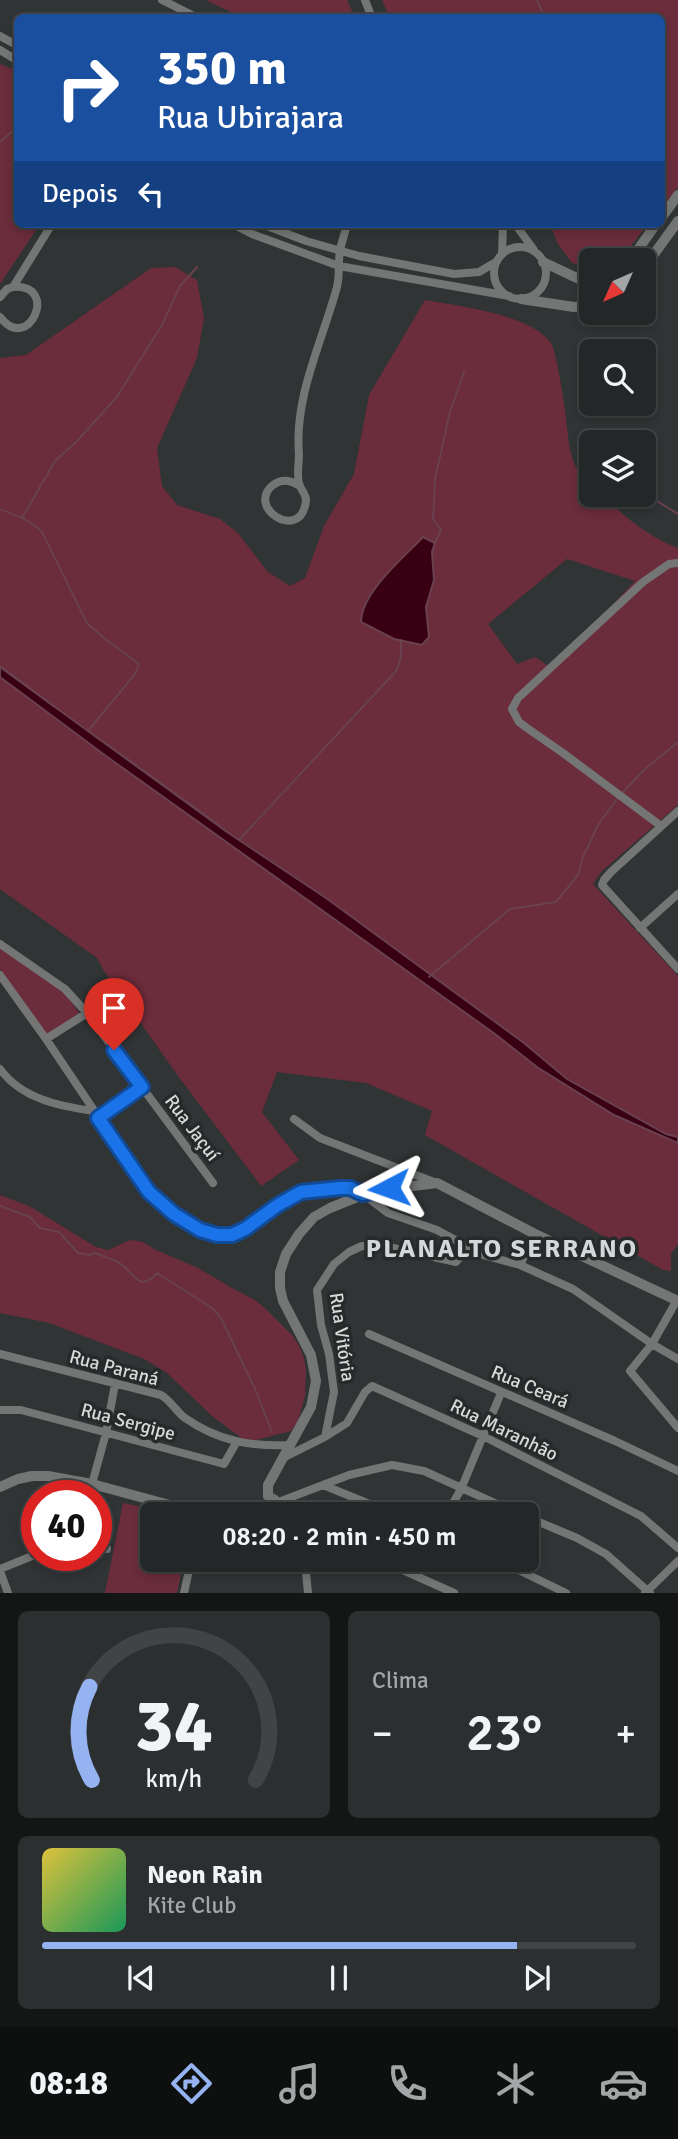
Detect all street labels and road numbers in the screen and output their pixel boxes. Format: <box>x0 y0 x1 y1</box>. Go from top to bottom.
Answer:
street label: Rua Jaçuí <box>159 1090 225 1167</box>
street label: Rua Vitória <box>324 1291 360 1383</box>
street label: Rua Paraná <box>67 1345 161 1391</box>
street label: Rua Ceará <box>487 1360 573 1414</box>
street label: Rua Maranhão <box>446 1394 562 1466</box>
street label: Rua Sergipe <box>78 1398 178 1446</box>

